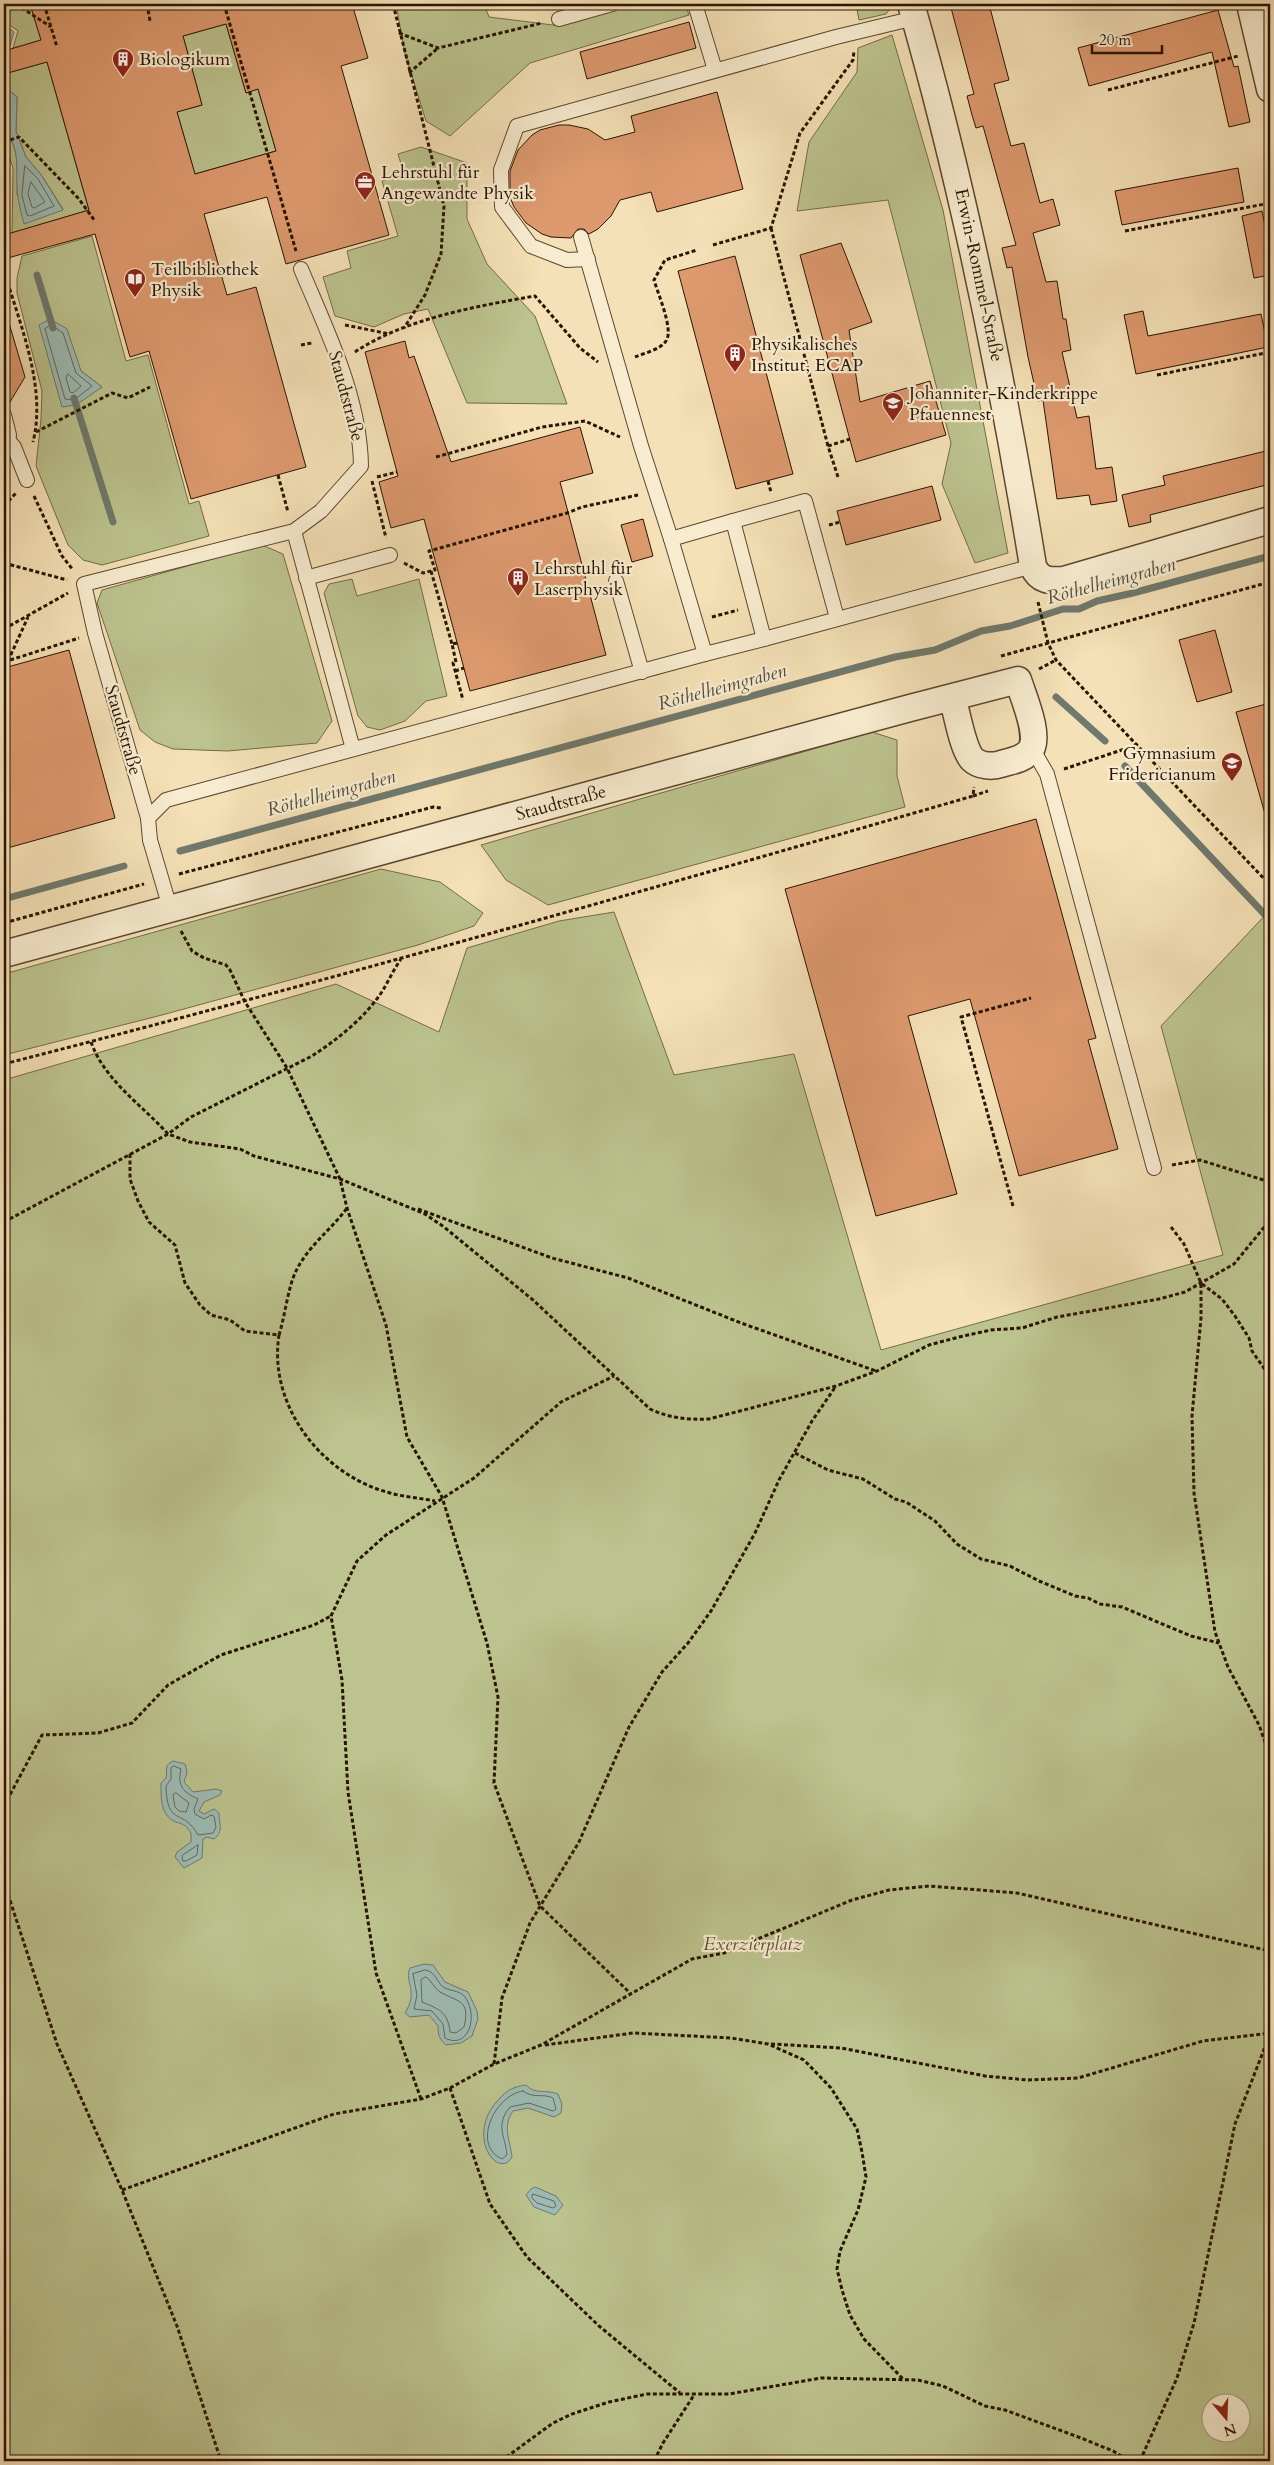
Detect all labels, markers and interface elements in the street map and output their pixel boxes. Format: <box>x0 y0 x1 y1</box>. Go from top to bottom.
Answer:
scale bar <box>1092 22 1162 54</box>
text: 20 m <box>1099 30 1131 50</box>
building icon: Biologikum <box>111 47 135 78</box>
place label: Biologikum <box>139 47 231 72</box>
place label: Lehrstuhl für Angewandte Physik <box>381 160 534 206</box>
office icon: Lehrstuhl für Angewandte Physik <box>353 170 377 201</box>
street label: Erwin-Rommel-Straße <box>948 186 1010 364</box>
place label: Teilbibliothek Physik <box>151 257 260 303</box>
library icon: Teilbibliothek Physik <box>123 267 147 298</box>
place label: Physikalisches Institut, ECAP <box>751 332 863 378</box>
building icon: Physikalisches Institut, ECAP <box>723 342 747 373</box>
street label: Staudtstraße <box>322 348 370 444</box>
place label: Johanniter-Kinderkrippe Pfauennest <box>906 381 1098 427</box>
school or university icon: Johanniter-Kinderkrippe Pfauennest <box>881 391 905 422</box>
water label: Röthelheimgraben <box>1044 551 1179 611</box>
place label: Lehrstuhl für Laserphysik <box>534 556 633 602</box>
building icon: Lehrstuhl für Laserphysik <box>506 566 530 597</box>
water label: Röthelheimgraben <box>655 657 790 717</box>
street label: Staudtstraße <box>98 682 148 778</box>
place label: Gymnasium Fridericianum <box>1108 741 1217 787</box>
school or university icon: Gymnasium Fridericianum <box>1220 751 1244 782</box>
water label: Röthelheimgraben <box>264 763 399 823</box>
street label: Staudtstraße <box>513 779 609 827</box>
park label: Exerzierplatz <box>704 1932 802 1957</box>
north arrow <box>1202 2392 1252 2442</box>
text: N <box>1221 2419 1239 2441</box>

